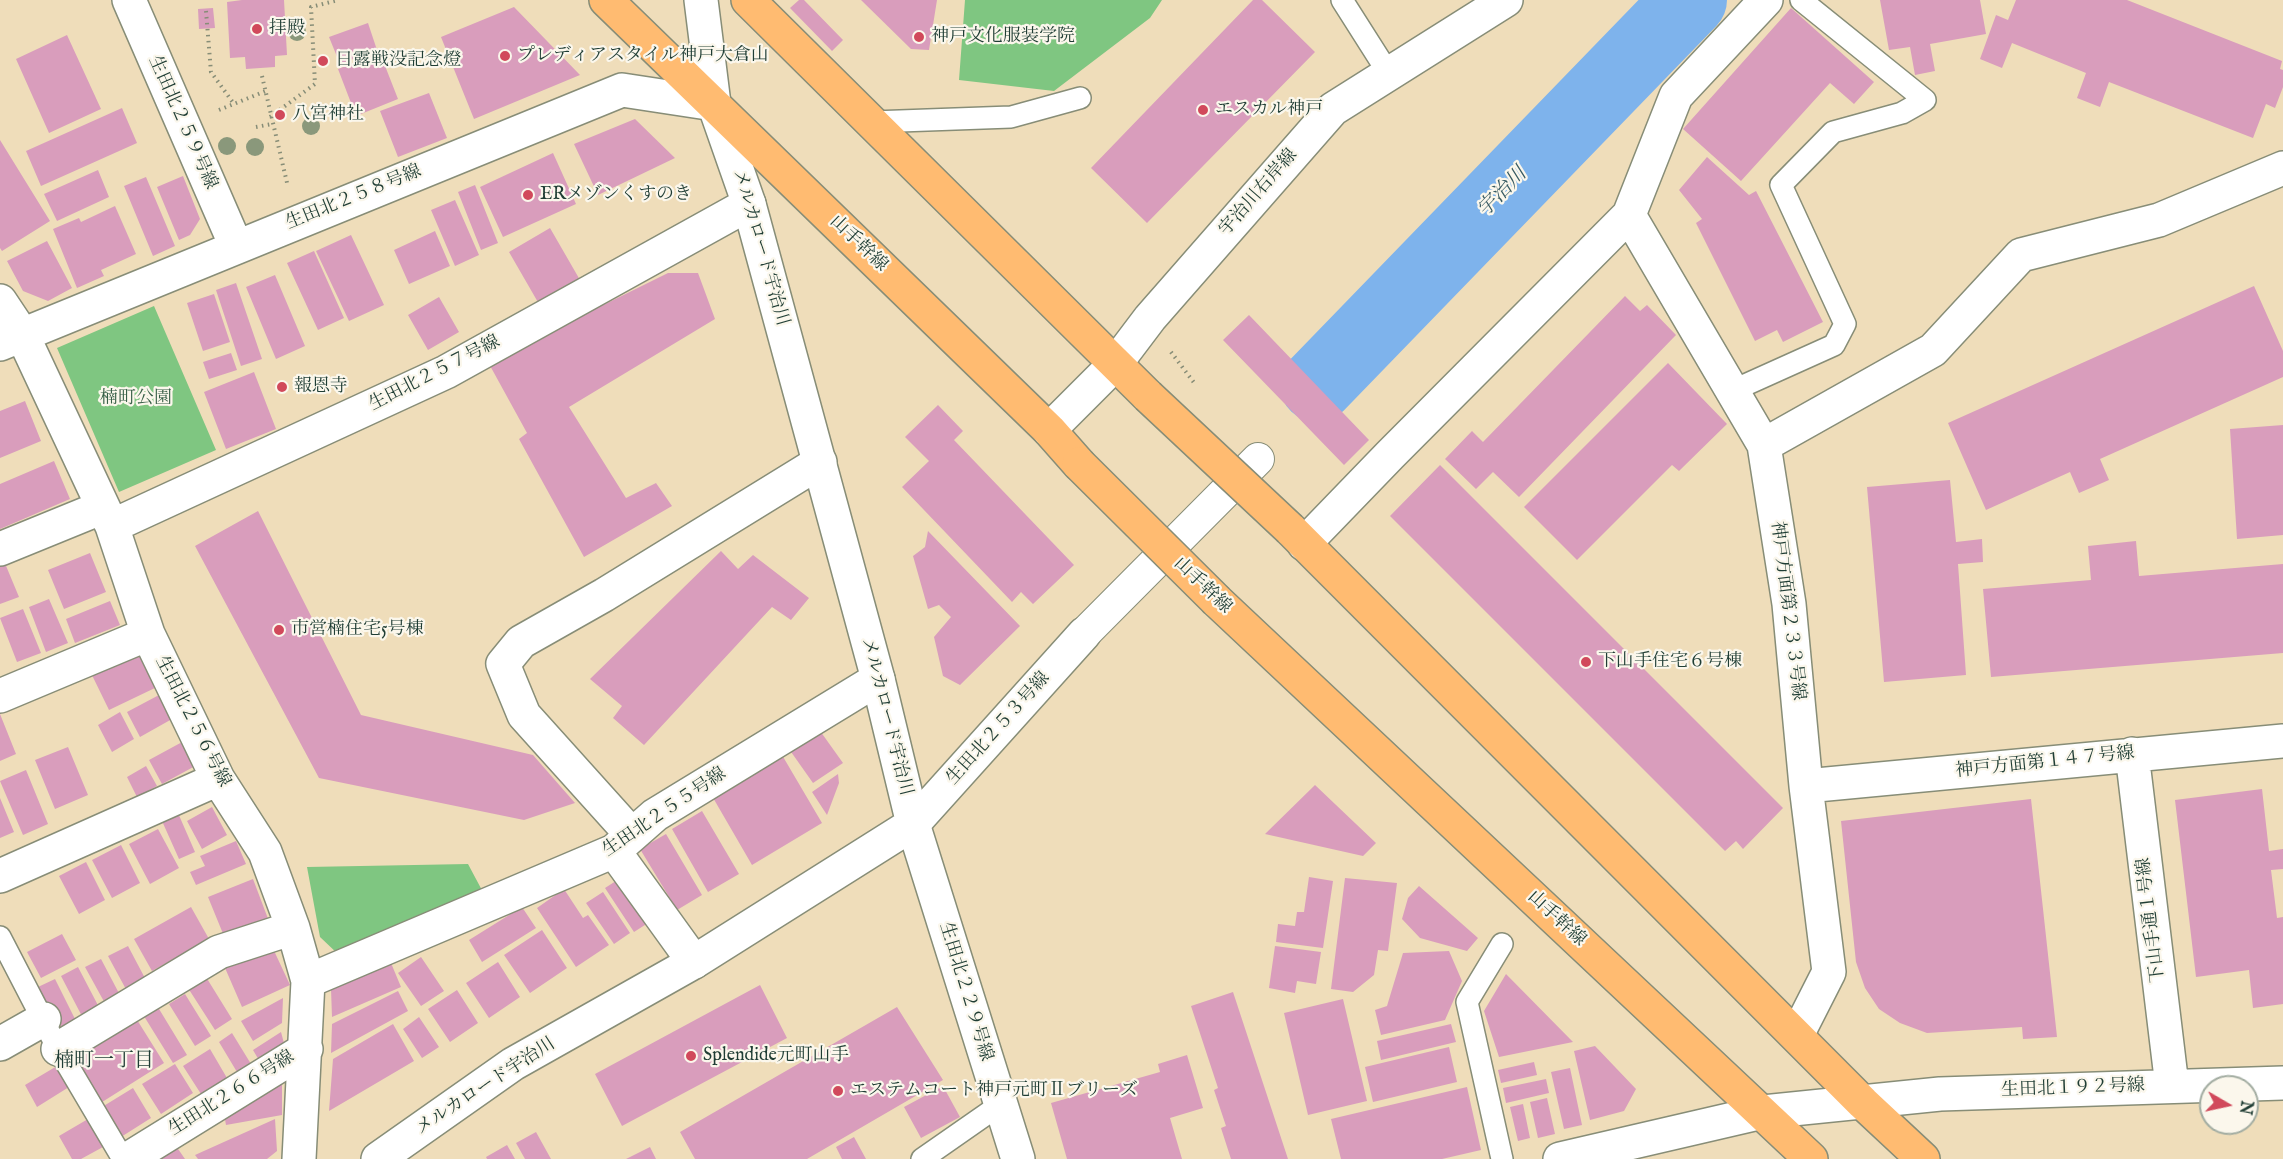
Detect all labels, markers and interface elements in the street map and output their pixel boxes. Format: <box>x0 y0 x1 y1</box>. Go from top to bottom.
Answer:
place label: 拝殿 <box>269 18 305 40</box>
marker: 拝殿 <box>250 22 264 36</box>
place label: 神戸文化服装学院 <box>931 26 1075 48</box>
marker: 神戸文化服装学院 <box>912 30 926 44</box>
place label: プレディアスタイル神戸大倉山 <box>517 45 769 67</box>
marker: プレディアスタイル神戸大倉山 <box>498 49 512 63</box>
place label: 日露戦没記念燈 <box>335 50 461 72</box>
street label: 生田北２５９号線 <box>143 53 221 193</box>
marker: 日露戦没記念燈 <box>316 54 330 68</box>
place label: エスカル神戸 <box>1215 99 1323 121</box>
marker: エスカル神戸 <box>1196 103 1210 117</box>
place label: 八宮神社 <box>292 104 364 126</box>
marker: 八宮神社 <box>273 108 287 122</box>
street label: 宇治川右岸線 <box>1215 145 1303 241</box>
street label: 生田北２５８号線 <box>283 161 425 235</box>
water label: 宇治川 <box>1474 163 1532 223</box>
street label: メルカロード宇治川 <box>727 167 793 329</box>
place label: ERメゾンくすのき <box>540 184 692 206</box>
marker: ERメゾンくすのき <box>521 188 535 202</box>
street label: 山手幹線 <box>825 211 891 277</box>
street label: 生田北２５７号線 <box>366 332 504 416</box>
place label: 報恩寺 <box>294 376 348 398</box>
marker: 報恩寺 <box>275 380 289 394</box>
park label: 楠町公園 <box>100 388 172 410</box>
street label: 神戸方面第２３３号線 <box>1765 520 1809 702</box>
street label: 山手幹線 <box>1169 553 1235 619</box>
place label: 市営楠住宅5号棟 <box>291 619 424 641</box>
marker: 市営楠住宅5号棟 <box>272 623 286 637</box>
street label: メルカロード宇治川 <box>856 636 916 798</box>
place label: 下山手住宅６号棟 <box>1598 651 1742 673</box>
street label: 生田北２５６号線 <box>150 653 234 791</box>
marker: 下山手住宅６号棟 <box>1579 655 1593 669</box>
street label: 生田北２５３号線 <box>943 668 1055 790</box>
street label: 神戸方面第１４７号線 <box>1954 743 2136 783</box>
street label: 生田北２５５号線 <box>599 764 731 862</box>
street label: 下山手通１号線 <box>2134 856 2170 984</box>
street label: 山手幹線 <box>1522 887 1590 951</box>
street label: 生田北２２９号線 <box>934 920 996 1064</box>
street label: メルカロード宇治川 <box>412 1034 560 1140</box>
place label: Splendide元町山手 <box>703 1045 849 1067</box>
street label: 生田北２６６号線 <box>165 1047 299 1141</box>
marker: Splendide元町山手 <box>684 1049 698 1063</box>
district label: 楠町一丁目 <box>54 1050 154 1074</box>
north arrow <box>2199 1075 2259 1135</box>
street label: 生田北１９２号線 <box>2001 1076 2145 1102</box>
place label: エステムコート神戸元町Ⅱブリーズ <box>850 1080 1138 1102</box>
marker: エステムコート神戸元町Ⅱブリーズ <box>831 1084 845 1098</box>
text: N <box>2234 1099 2256 1116</box>

